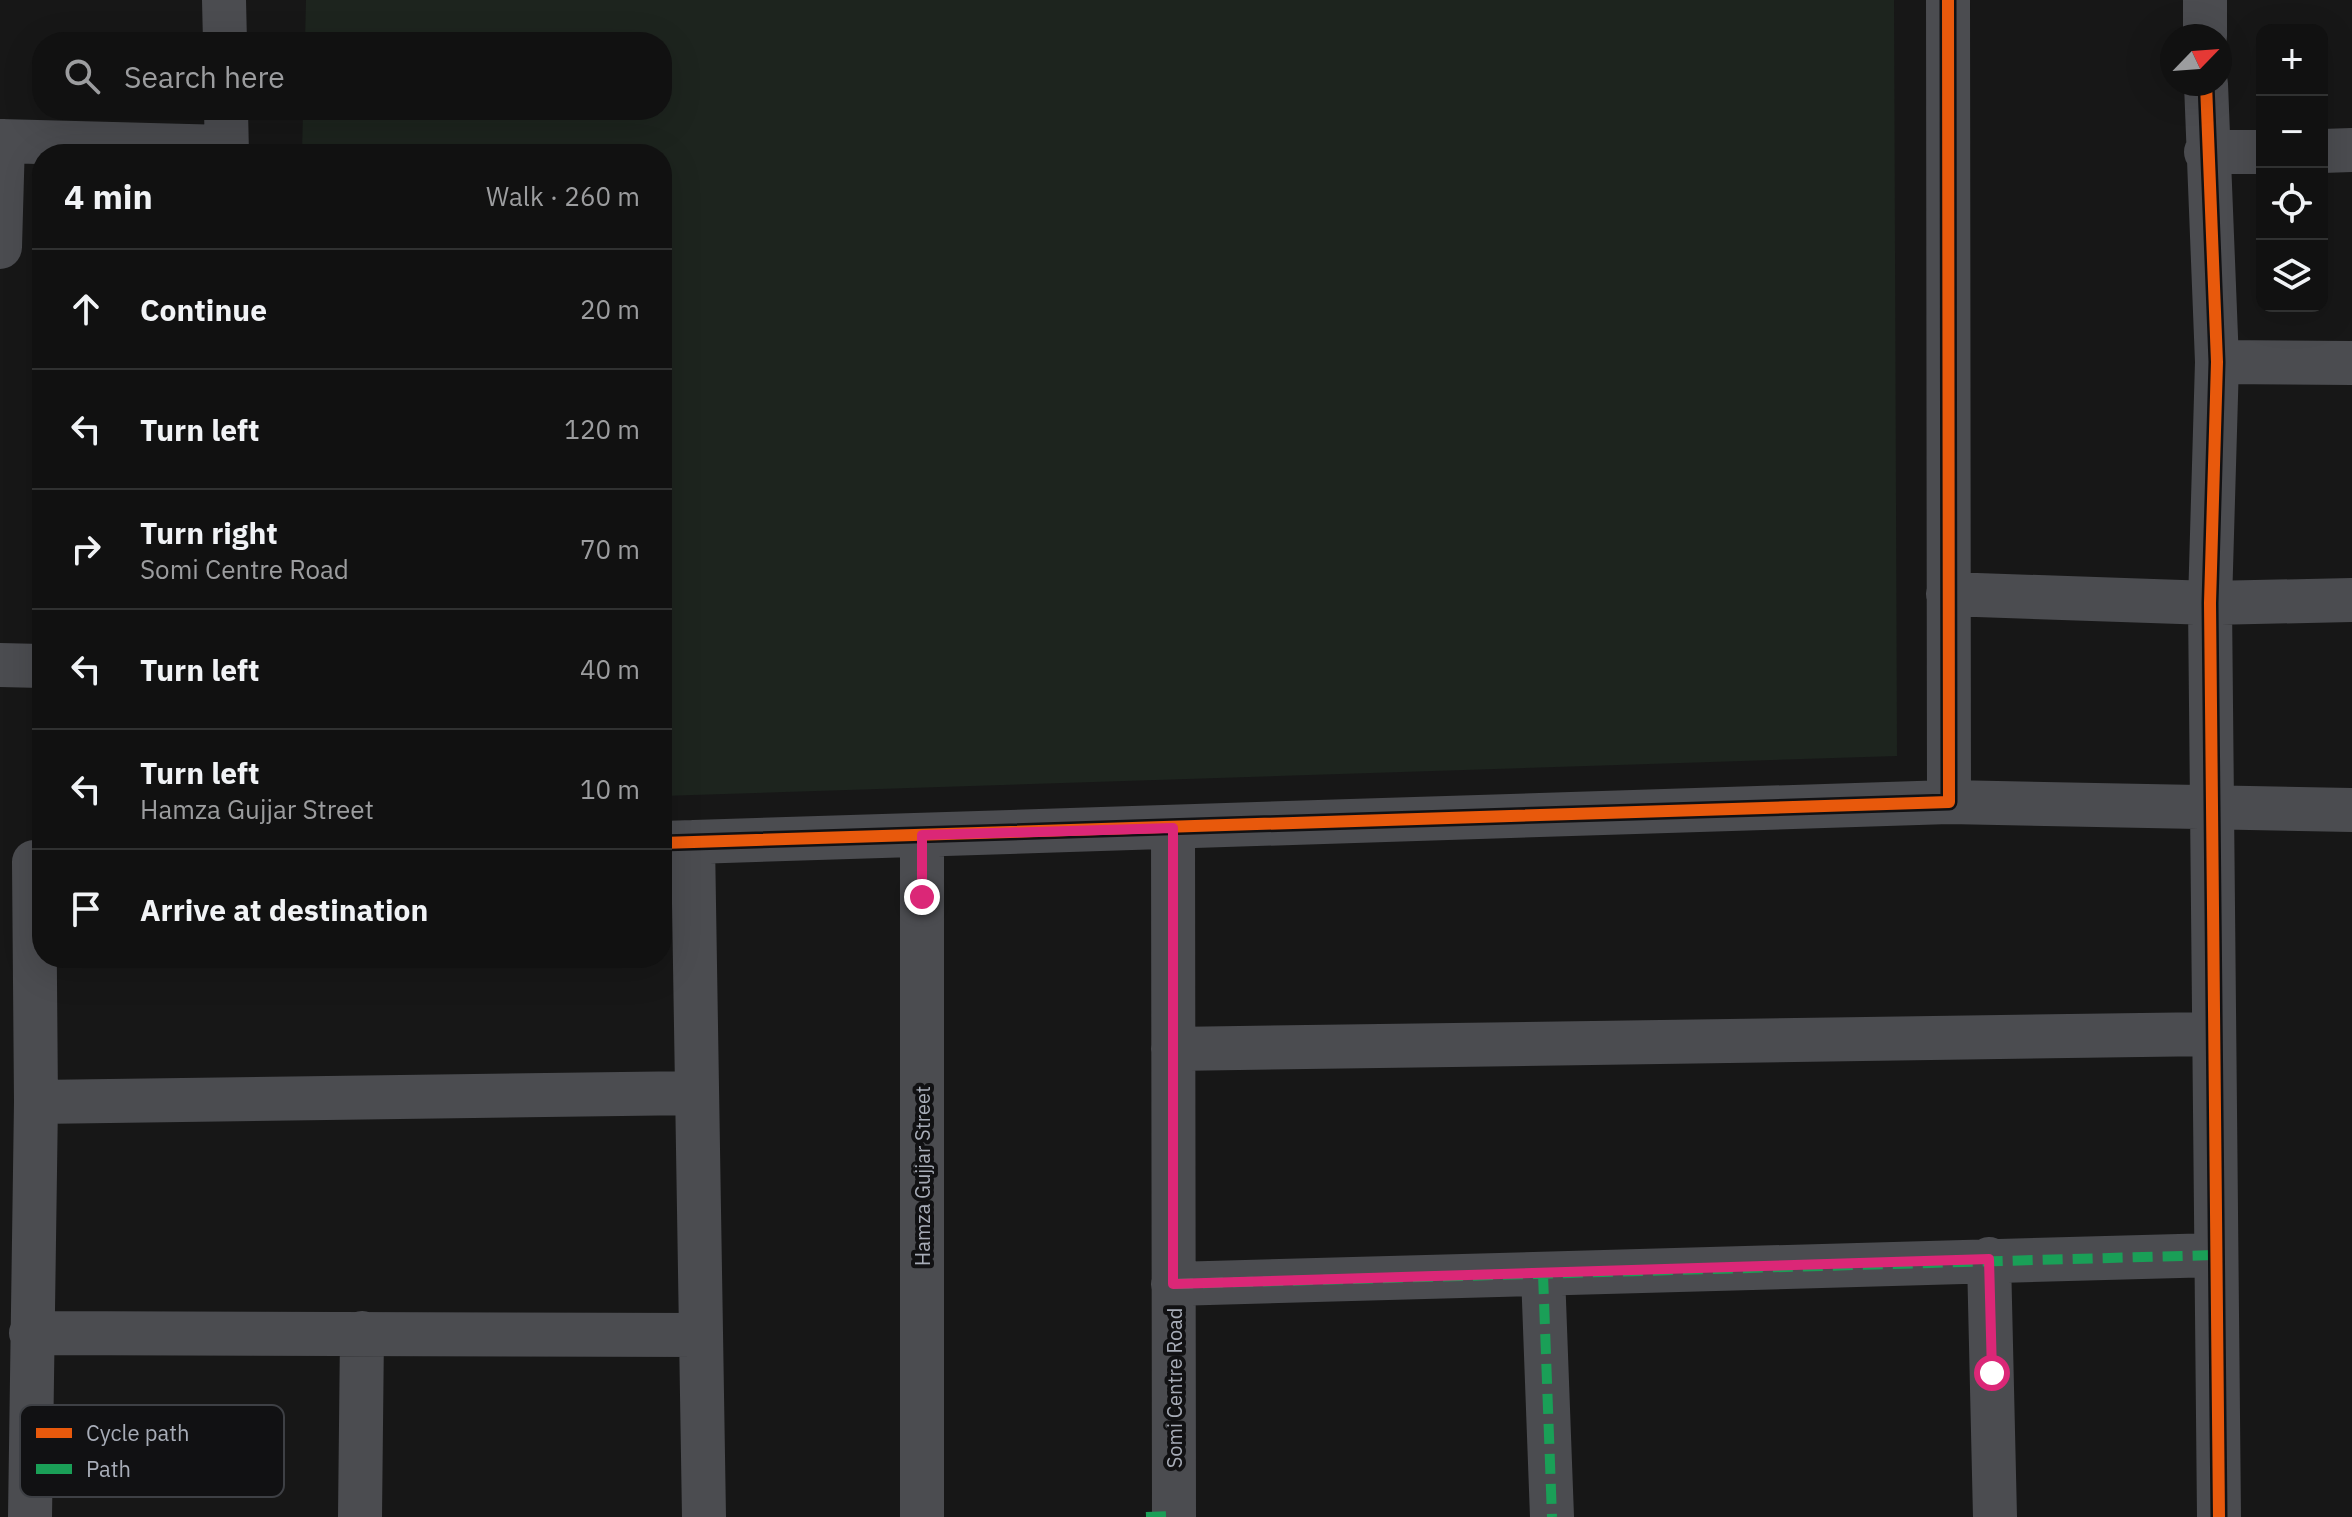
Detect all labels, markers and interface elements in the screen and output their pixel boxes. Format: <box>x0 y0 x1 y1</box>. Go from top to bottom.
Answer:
north arrow <box>2160 24 2232 96</box>
map controls <box>2256 24 2328 312</box>
button: + <box>2256 24 2328 96</box>
search box <box>32 32 672 120</box>
icon: search <box>60 54 104 98</box>
text: Search here <box>124 57 285 96</box>
button: − <box>2256 96 2328 168</box>
button: locate <box>2256 168 2328 240</box>
text: 4 min <box>64 174 153 218</box>
text: Walk · 260 m <box>486 179 640 213</box>
button: layers <box>2256 240 2328 312</box>
icon: ahead <box>64 287 108 331</box>
text: Continue <box>140 290 267 329</box>
text: 20 m <box>580 292 640 326</box>
icon: left <box>64 407 108 451</box>
text: Turn left <box>140 410 259 449</box>
text: 120 m <box>564 412 640 446</box>
text: Turn right <box>140 513 278 552</box>
icon: right <box>64 527 108 571</box>
text: 70 m <box>580 532 640 566</box>
text: Somi Centre Road <box>140 552 349 586</box>
icon: left <box>64 647 108 691</box>
text: Turn left <box>140 650 259 689</box>
text: 40 m <box>580 652 640 686</box>
text: Turn left <box>140 753 259 792</box>
icon: left <box>64 767 108 811</box>
text: 10 m <box>580 772 640 806</box>
text: Hamza Gujjar Street <box>140 792 374 826</box>
route end <box>904 879 940 915</box>
icon: arrive <box>64 887 108 931</box>
text: Arrive at destination <box>140 890 428 929</box>
street label: Hamza Gujjar Street <box>909 1086 936 1266</box>
street label: Somi Centre Road <box>1161 1308 1188 1468</box>
route start <box>1974 1355 2010 1391</box>
legend <box>20 1405 284 1497</box>
text: Cycle path <box>86 1418 190 1447</box>
text: Path <box>86 1454 131 1483</box>

